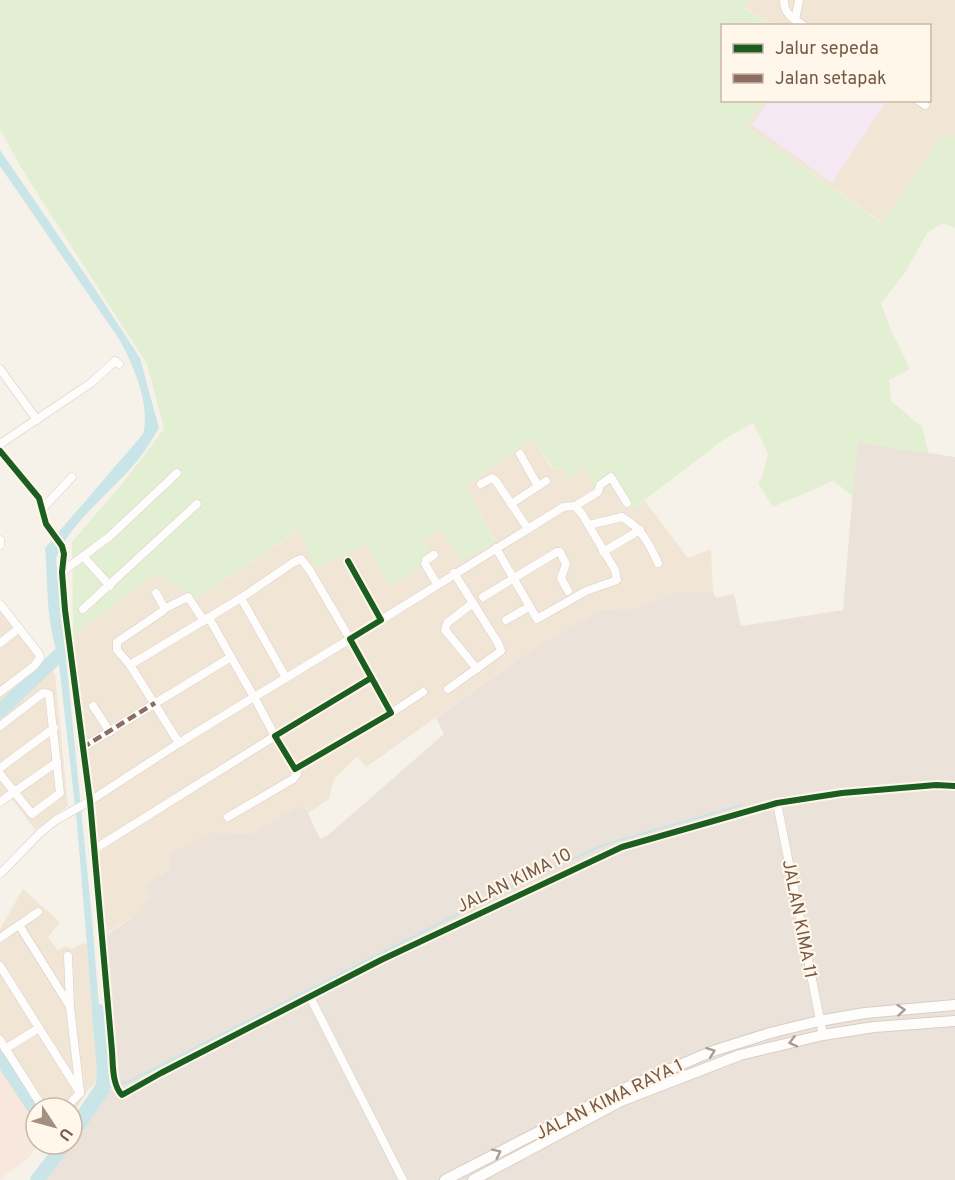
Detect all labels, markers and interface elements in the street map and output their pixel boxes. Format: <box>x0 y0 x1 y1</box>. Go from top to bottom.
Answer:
legend <box>721 24 931 102</box>
text: Jalur sepeda <box>775 38 879 61</box>
text: Jalan setapak <box>775 68 887 91</box>
street label: JALAN KIMA 10 <box>453 844 576 919</box>
street label: JALAN KIMA 11 <box>776 858 821 981</box>
one-way arrow <box>896 1004 905 1017</box>
one-way arrow <box>788 1035 798 1048</box>
one-way arrow <box>705 1047 716 1060</box>
street label: JALAN KIMA RAYA 1 <box>532 1055 687 1146</box>
north arrow <box>24 1096 84 1156</box>
text: U <box>53 1123 76 1144</box>
one-way arrow <box>491 1149 502 1161</box>

